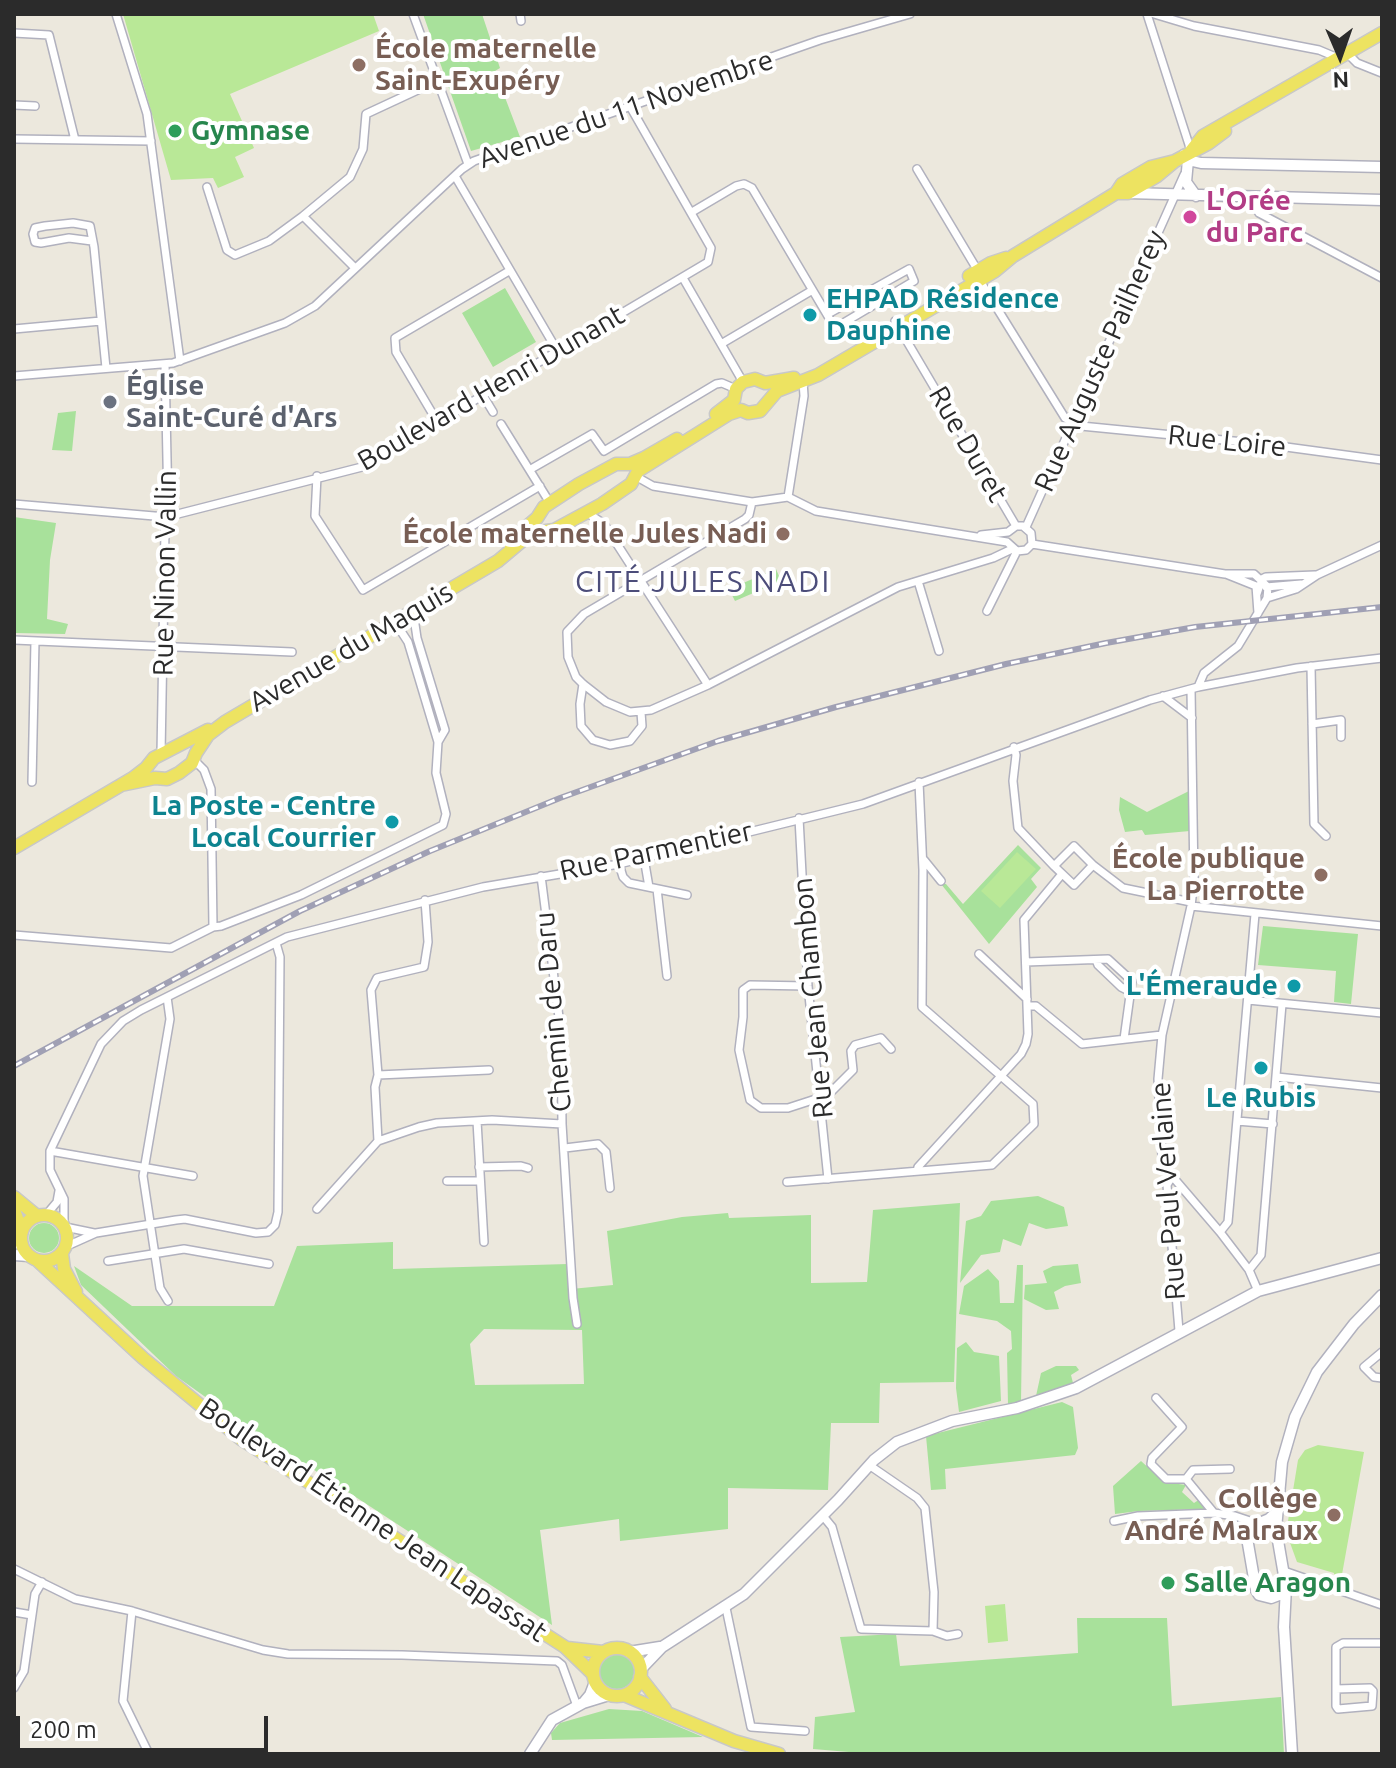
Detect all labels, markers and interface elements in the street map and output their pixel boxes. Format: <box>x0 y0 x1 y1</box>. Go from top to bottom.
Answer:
north arrow <box>1300 16 1380 96</box>
place label: École maternelle Saint-Exupéry <box>375 32 597 98</box>
street label: Avenue du 11 Novembre <box>474 43 778 175</box>
marker: École maternelle Saint-Exupéry <box>350 56 368 74</box>
text: N <box>1332 68 1350 93</box>
place label: Gymnase <box>191 114 310 148</box>
marker: Gymnase <box>166 122 184 140</box>
place label: L'Orée du Parc <box>1206 184 1303 250</box>
marker: L'Orée du Parc <box>1181 208 1199 226</box>
street label: Rue Auguste Pailherey <box>1027 225 1173 497</box>
place label: EHPAD Résidence Dauphine <box>826 282 1059 348</box>
street label: Boulevard Henri Dunant <box>352 298 630 478</box>
marker: EHPAD Résidence Dauphine <box>801 306 819 324</box>
place label: Église Saint-Curé d'Ars <box>126 369 337 435</box>
street label: Rue Duret <box>921 380 1015 508</box>
marker: Église Saint-Curé d'Ars <box>101 393 119 411</box>
street label: Rue Loire <box>1166 418 1288 464</box>
street label: Rue Ninon Vallin <box>146 470 184 676</box>
place label: École maternelle Jules Nadi <box>402 517 767 551</box>
marker: École maternelle Jules Nadi <box>774 525 792 543</box>
district label: CITÉ JULES NADI <box>575 564 831 600</box>
street label: Avenue du Maquis <box>243 575 459 719</box>
place label: La Poste - Centre Local Courrier <box>151 789 376 855</box>
marker: La Poste - Centre Local Courrier <box>383 813 401 831</box>
street label: Rue Parmentier <box>557 814 755 888</box>
place label: École publique La Pierrotte <box>1112 842 1305 908</box>
marker: École publique La Pierrotte <box>1312 866 1330 884</box>
street label: Rue Jean Chambon <box>786 876 840 1120</box>
street label: Chemin de Daru <box>528 910 578 1114</box>
place label: L'Émeraude <box>1126 969 1278 1003</box>
marker: L'Émeraude <box>1285 977 1303 995</box>
marker: Le Rubis <box>1252 1059 1270 1077</box>
street label: Rue Paul Verlaine <box>1144 1081 1192 1301</box>
place label: Le Rubis <box>1206 1081 1316 1115</box>
street label: Boulevard Étienne Jean Lapassat <box>193 1391 553 1649</box>
place label: Collège André Malraux <box>1124 1482 1318 1548</box>
marker: Collège André Malraux <box>1325 1506 1343 1524</box>
place label: Salle Aragon <box>1184 1566 1351 1600</box>
marker: Salle Aragon <box>1159 1574 1177 1592</box>
scale bar <box>20 1700 272 1750</box>
text: 200 m <box>30 1716 97 1743</box>

